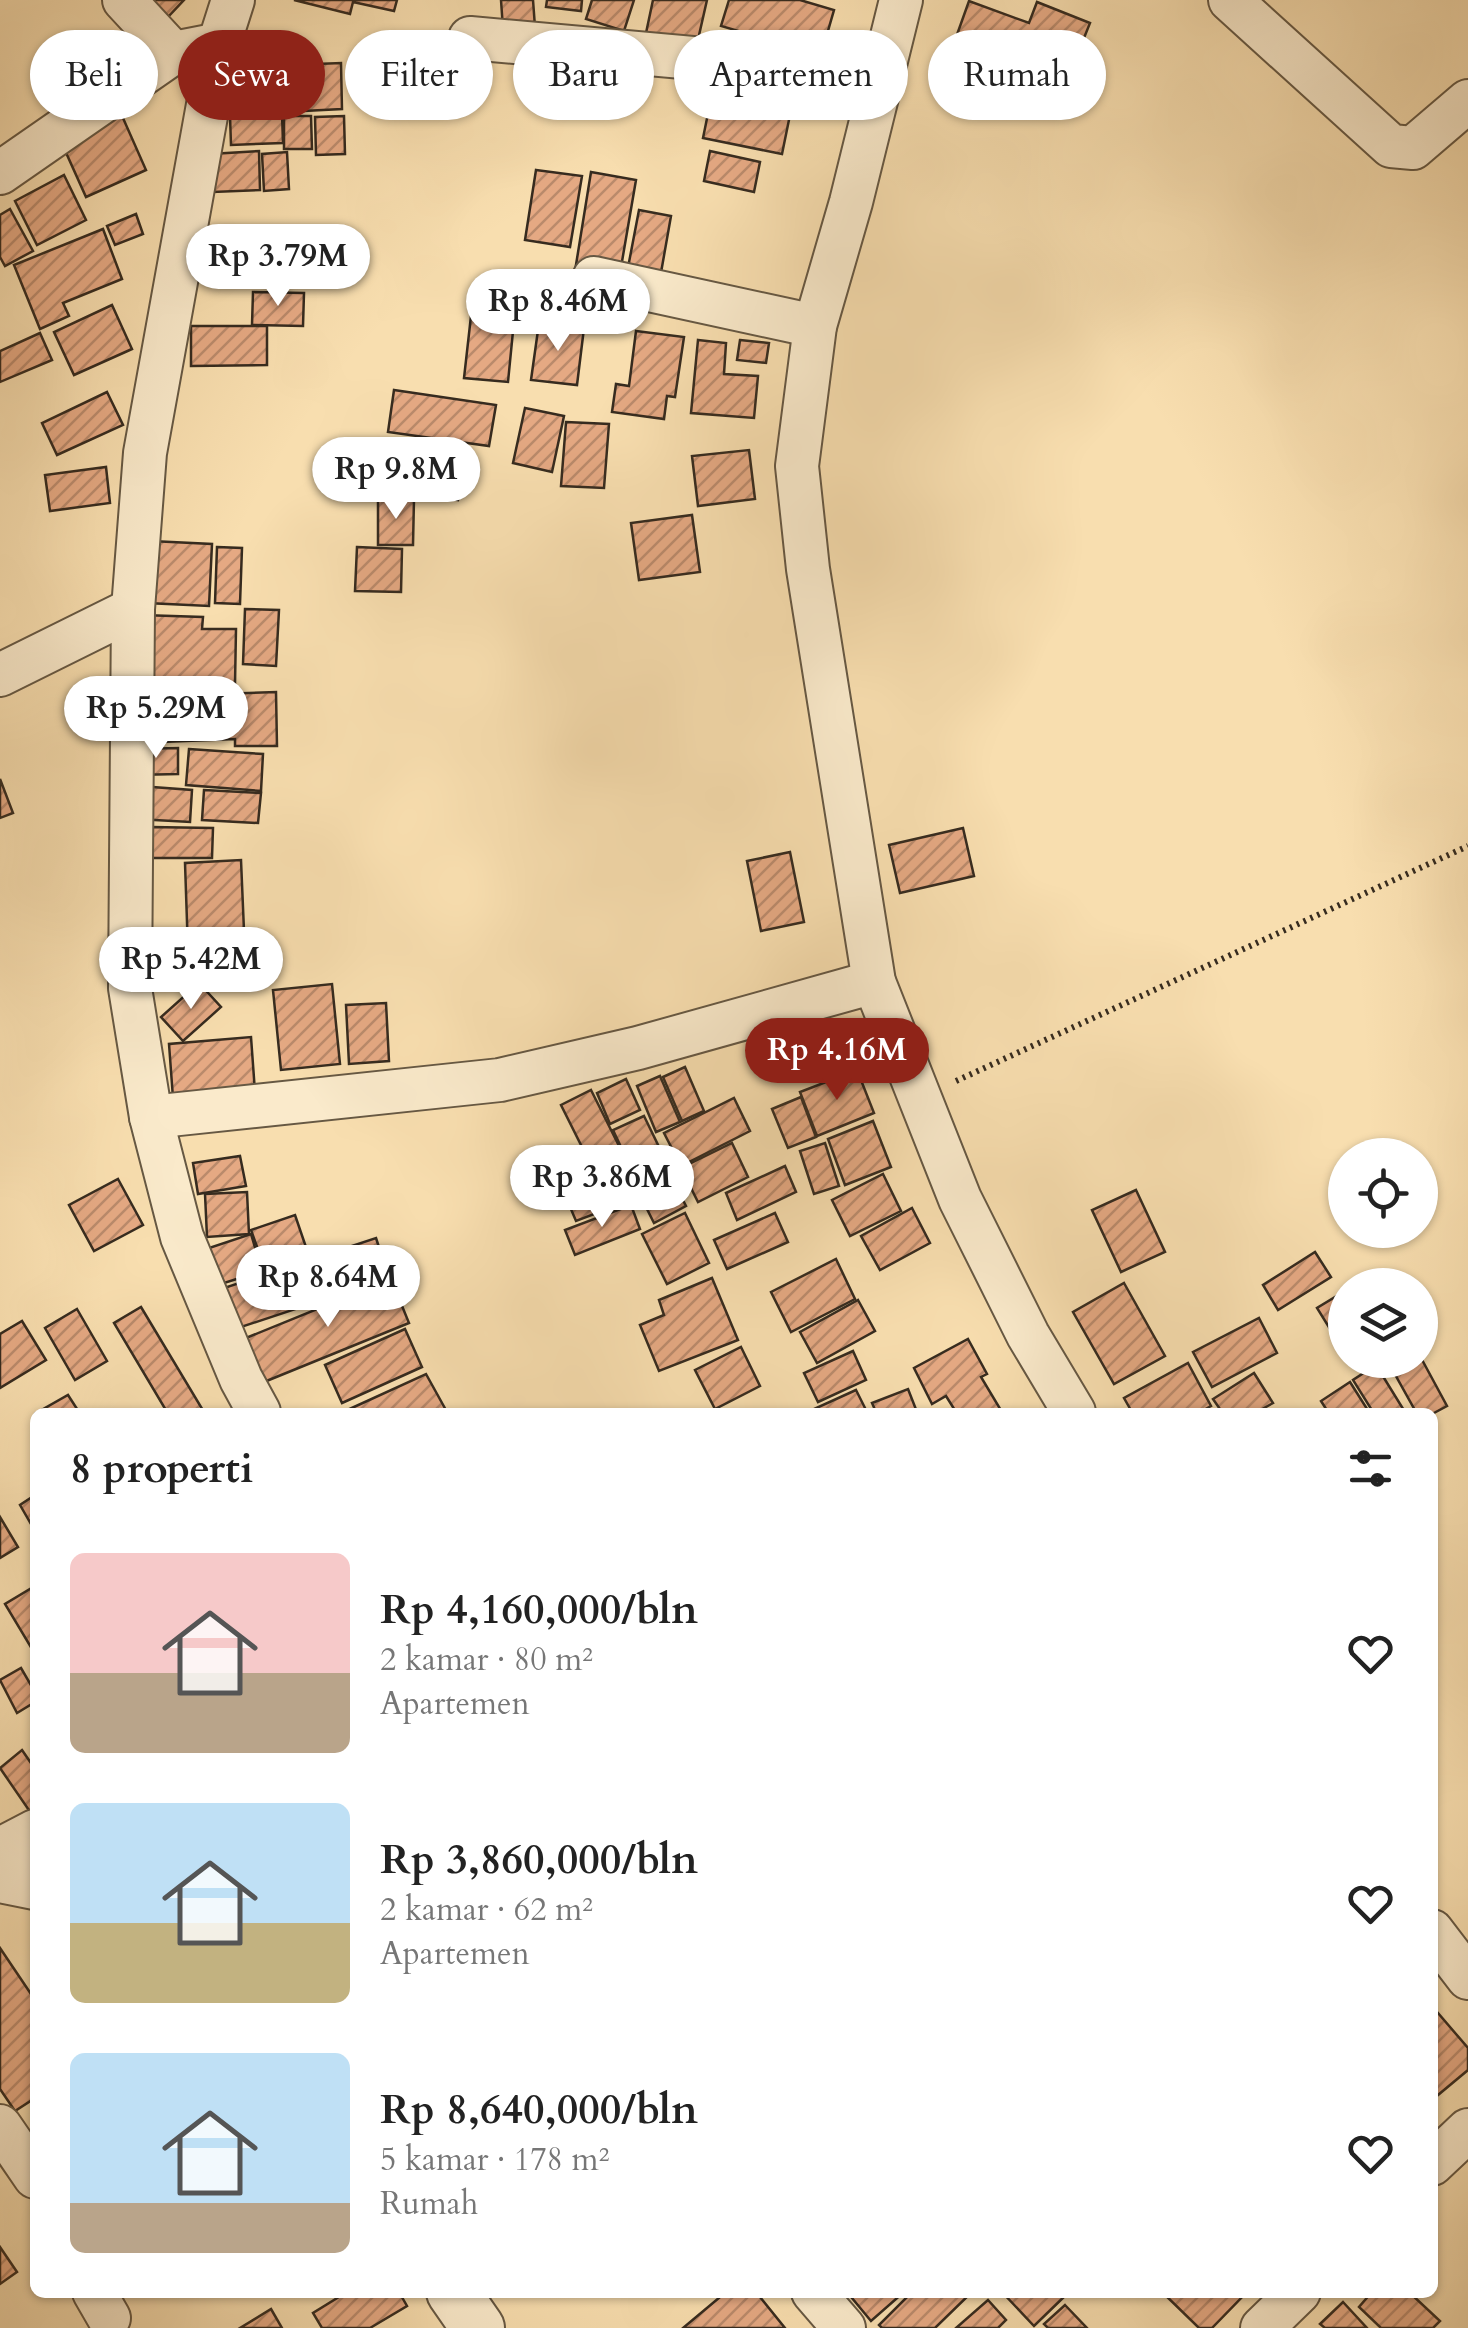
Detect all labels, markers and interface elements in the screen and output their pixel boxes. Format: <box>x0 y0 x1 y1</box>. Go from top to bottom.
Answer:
chip: Beli <box>30 30 158 120</box>
chip: Sewa <box>178 30 325 120</box>
chip: Filter <box>345 30 493 120</box>
chip: Baru <box>513 30 654 120</box>
chip: Apartemen <box>674 30 908 120</box>
chip: Rumah <box>928 30 1106 120</box>
pin: Rp 3.79M <box>175 224 381 309</box>
text: Rp 3.79M <box>208 234 348 278</box>
pin: Rp 8.46M <box>455 269 661 354</box>
text: Rp 8.46M <box>488 279 628 323</box>
pin: Rp 9.8M <box>304 437 488 522</box>
text: Rp 9.8M <box>334 447 458 491</box>
pin: Rp 5.29M <box>53 676 259 761</box>
text: Rp 5.29M <box>86 686 226 730</box>
pin: Rp 5.42M <box>88 927 294 1012</box>
text: Rp 5.42M <box>121 937 261 981</box>
pin: Rp 4.16M <box>734 1018 940 1103</box>
text: Rp 4.16M <box>767 1028 907 1072</box>
map controls <box>1328 1138 1438 1378</box>
button: locate <box>1328 1138 1438 1248</box>
pin: Rp 3.86M <box>499 1145 705 1230</box>
text: Rp 3.86M <box>532 1155 672 1199</box>
pin: Rp 8.64M <box>225 1245 431 1330</box>
text: Rp 8.64M <box>258 1255 398 1299</box>
button: layers <box>1328 1268 1438 1378</box>
text: 8 properti <box>70 1440 253 1497</box>
icon: filters <box>1343 1441 1398 1496</box>
text: Rp 4,160,000/bln <box>380 1581 698 1638</box>
icon: home <box>150 1593 270 1713</box>
icon: heart <box>1343 1626 1398 1681</box>
text: 2 kamar · 80 m² <box>380 1638 593 1682</box>
text: Apartemen <box>380 1682 530 1726</box>
text: Rp 3,860,000/bln <box>380 1831 698 1888</box>
icon: home <box>150 1843 270 1963</box>
icon: heart <box>1343 1876 1398 1931</box>
text: 2 kamar · 62 m² <box>380 1888 593 1932</box>
text: Apartemen <box>380 1932 530 1976</box>
text: Rp 8,640,000/bln <box>380 2081 698 2138</box>
icon: home <box>150 2093 270 2213</box>
icon: heart <box>1343 2126 1398 2181</box>
text: 5 kamar · 178 m² <box>380 2138 609 2182</box>
text: Rumah <box>380 2182 478 2226</box>

